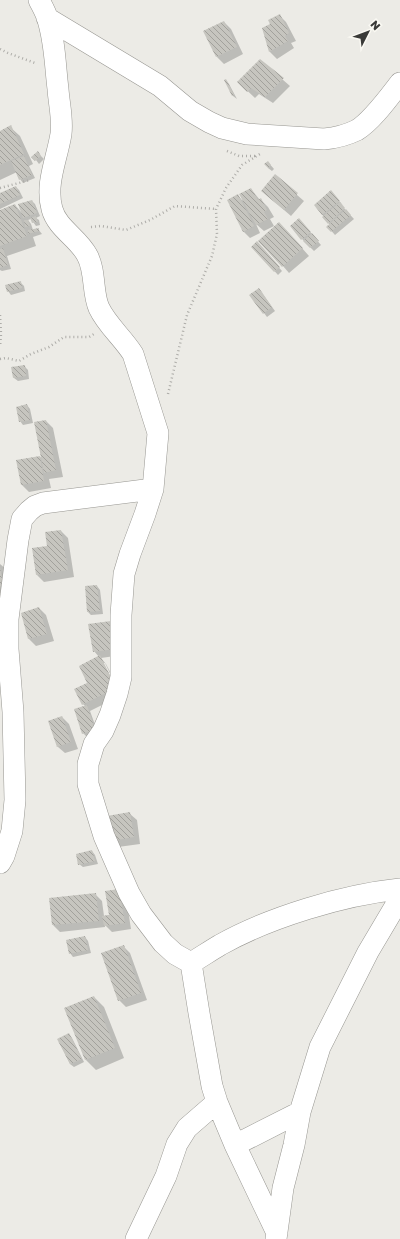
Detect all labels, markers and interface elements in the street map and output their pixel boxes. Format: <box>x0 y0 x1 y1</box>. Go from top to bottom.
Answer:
north arrow <box>348 12 388 52</box>
text: N <box>368 18 383 32</box>

